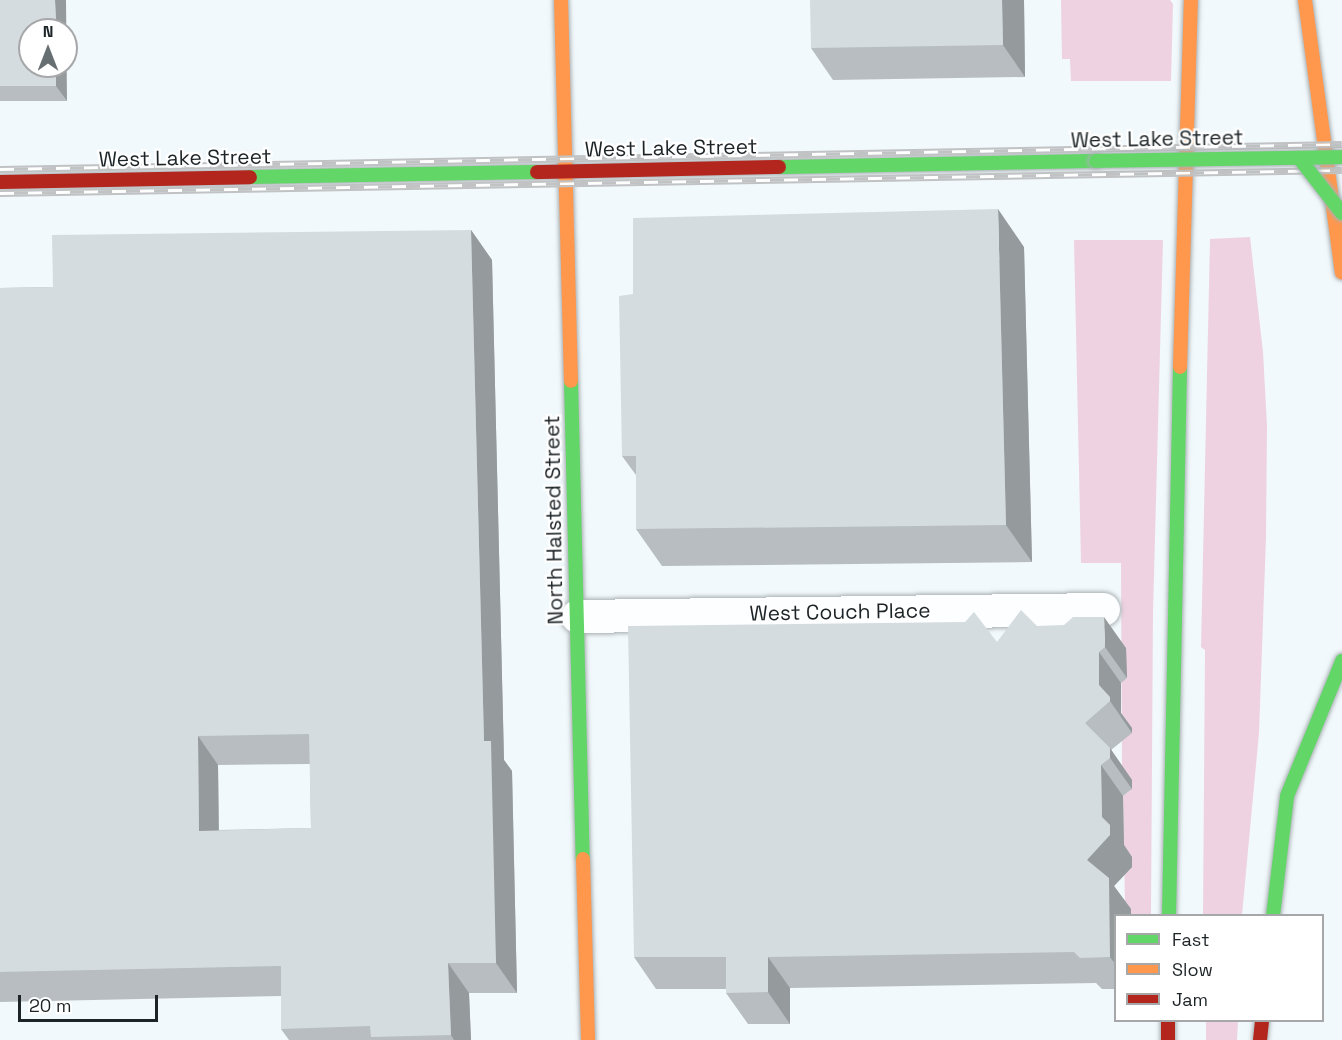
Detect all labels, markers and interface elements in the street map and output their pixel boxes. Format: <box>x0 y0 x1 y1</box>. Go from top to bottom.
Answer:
north arrow <box>18 18 78 78</box>
text: N <box>43 21 53 42</box>
street label: West Lake Street <box>1070 125 1244 153</box>
street label: West Lake Street <box>584 134 758 162</box>
street label: West Lake Street <box>98 144 272 172</box>
street label: North Halsted Street <box>540 415 568 625</box>
street label: West Couch Place <box>749 598 931 626</box>
legend <box>1114 914 1324 1022</box>
text: Fast <box>1172 928 1209 951</box>
text: Slow <box>1172 958 1213 981</box>
scale bar <box>21 983 160 1021</box>
text: Jam <box>1172 988 1208 1011</box>
text: 20 m <box>29 994 72 1017</box>

